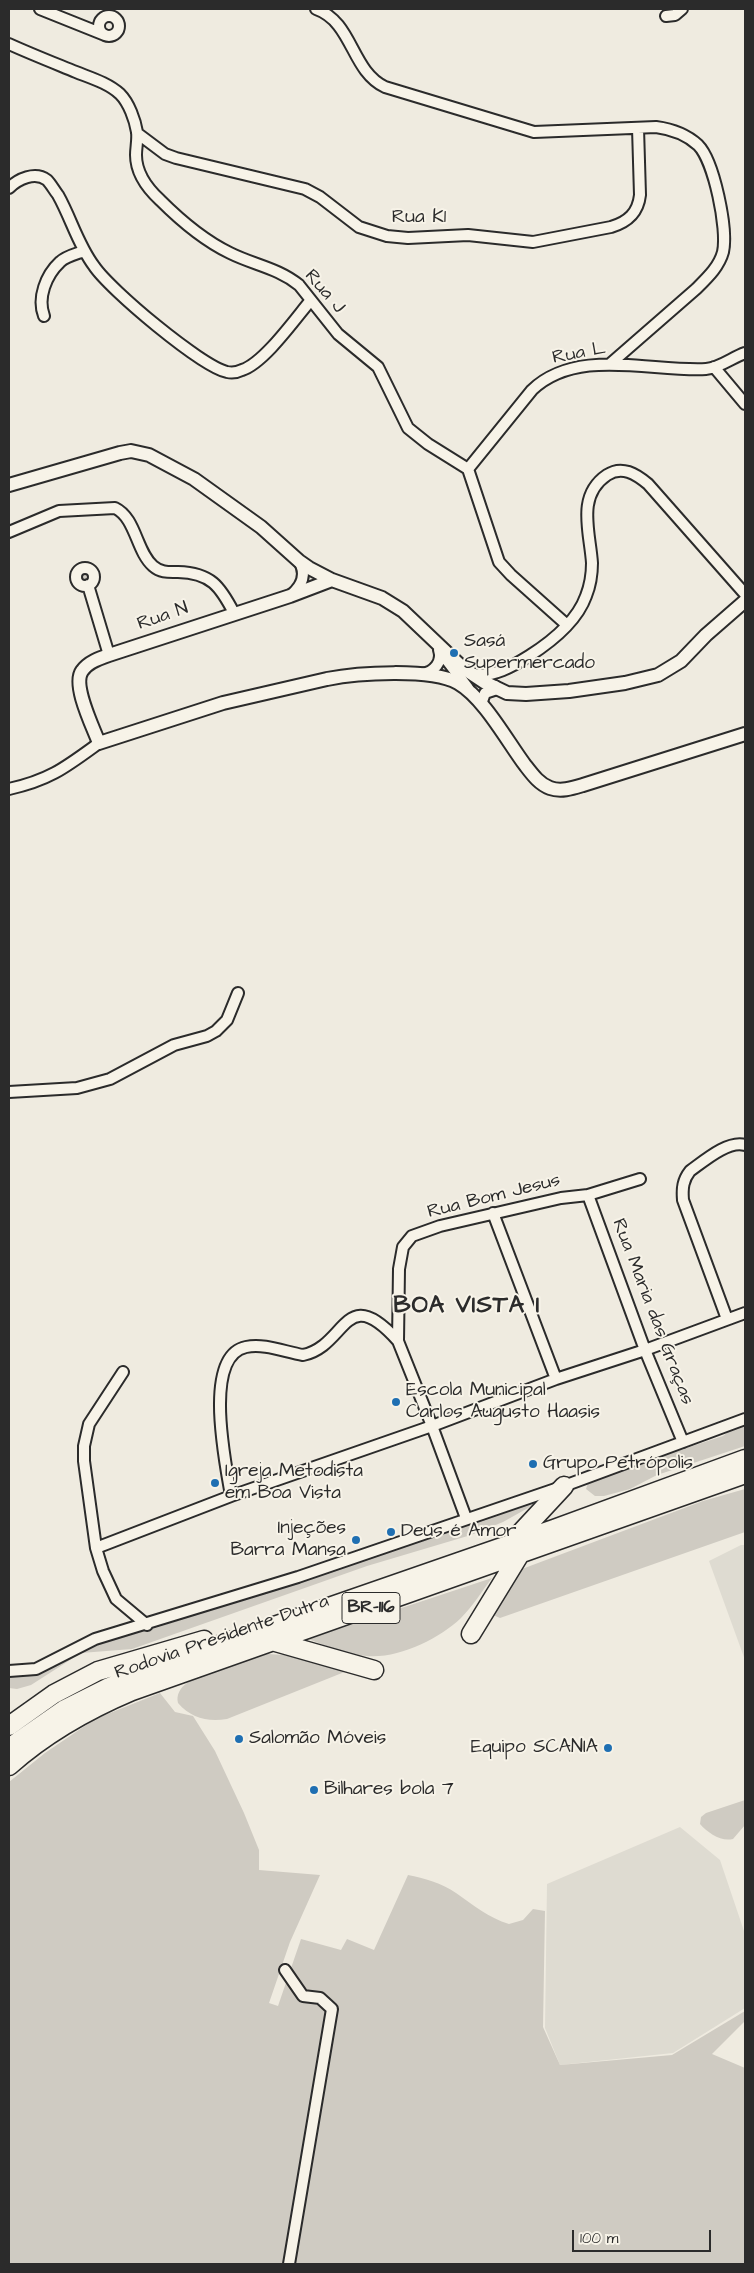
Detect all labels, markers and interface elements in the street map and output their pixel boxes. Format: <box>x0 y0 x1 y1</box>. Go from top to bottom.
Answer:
street label: Rua K1 <box>392 207 446 229</box>
street label: Rua J <box>299 265 349 319</box>
street label: Rua L <box>551 338 607 370</box>
street label: Rua N <box>135 598 191 636</box>
place label: Sasá Supermercado <box>464 631 595 675</box>
marker: Sasá Supermercado <box>448 647 460 659</box>
street label: Rua Bom Jesus <box>425 1169 563 1225</box>
street label: Rua Maria das Graças <box>606 1216 698 1408</box>
district label: BOA VISTA I <box>392 1293 542 1321</box>
place label: Escola Municipal Carlos Augusto Haasis <box>406 1380 600 1424</box>
marker: Escola Municipal Carlos Augusto Haasis <box>390 1396 402 1408</box>
place label: Grupo Petrópolis <box>543 1453 693 1475</box>
marker: Grupo Petrópolis <box>527 1458 539 1470</box>
place label: Igreja Metodista em Boa Vista <box>225 1461 363 1505</box>
marker: Igreja Metodista em Boa Vista <box>209 1477 221 1489</box>
place label: Injeções Barra Mansa <box>230 1518 346 1562</box>
place label: Deus é Amor <box>401 1521 516 1543</box>
marker: Deus é Amor <box>385 1526 397 1538</box>
marker: Injeções Barra Mansa <box>350 1534 362 1546</box>
street label: Rodovia Presidente Dutra <box>112 1591 332 1685</box>
road number: BR-116 <box>342 1592 400 1624</box>
place label: Salomão Móveis <box>249 1728 386 1750</box>
marker: Salomão Móveis <box>233 1733 245 1745</box>
place label: Equipo SCANIA <box>471 1737 598 1759</box>
marker: Equipo SCANIA <box>602 1742 614 1754</box>
place label: Bilhares bola 7 <box>324 1779 454 1801</box>
marker: Bilhares bola 7 <box>308 1784 320 1796</box>
scale bar <box>574 2220 713 2252</box>
text: 100 m <box>580 2228 619 2249</box>

